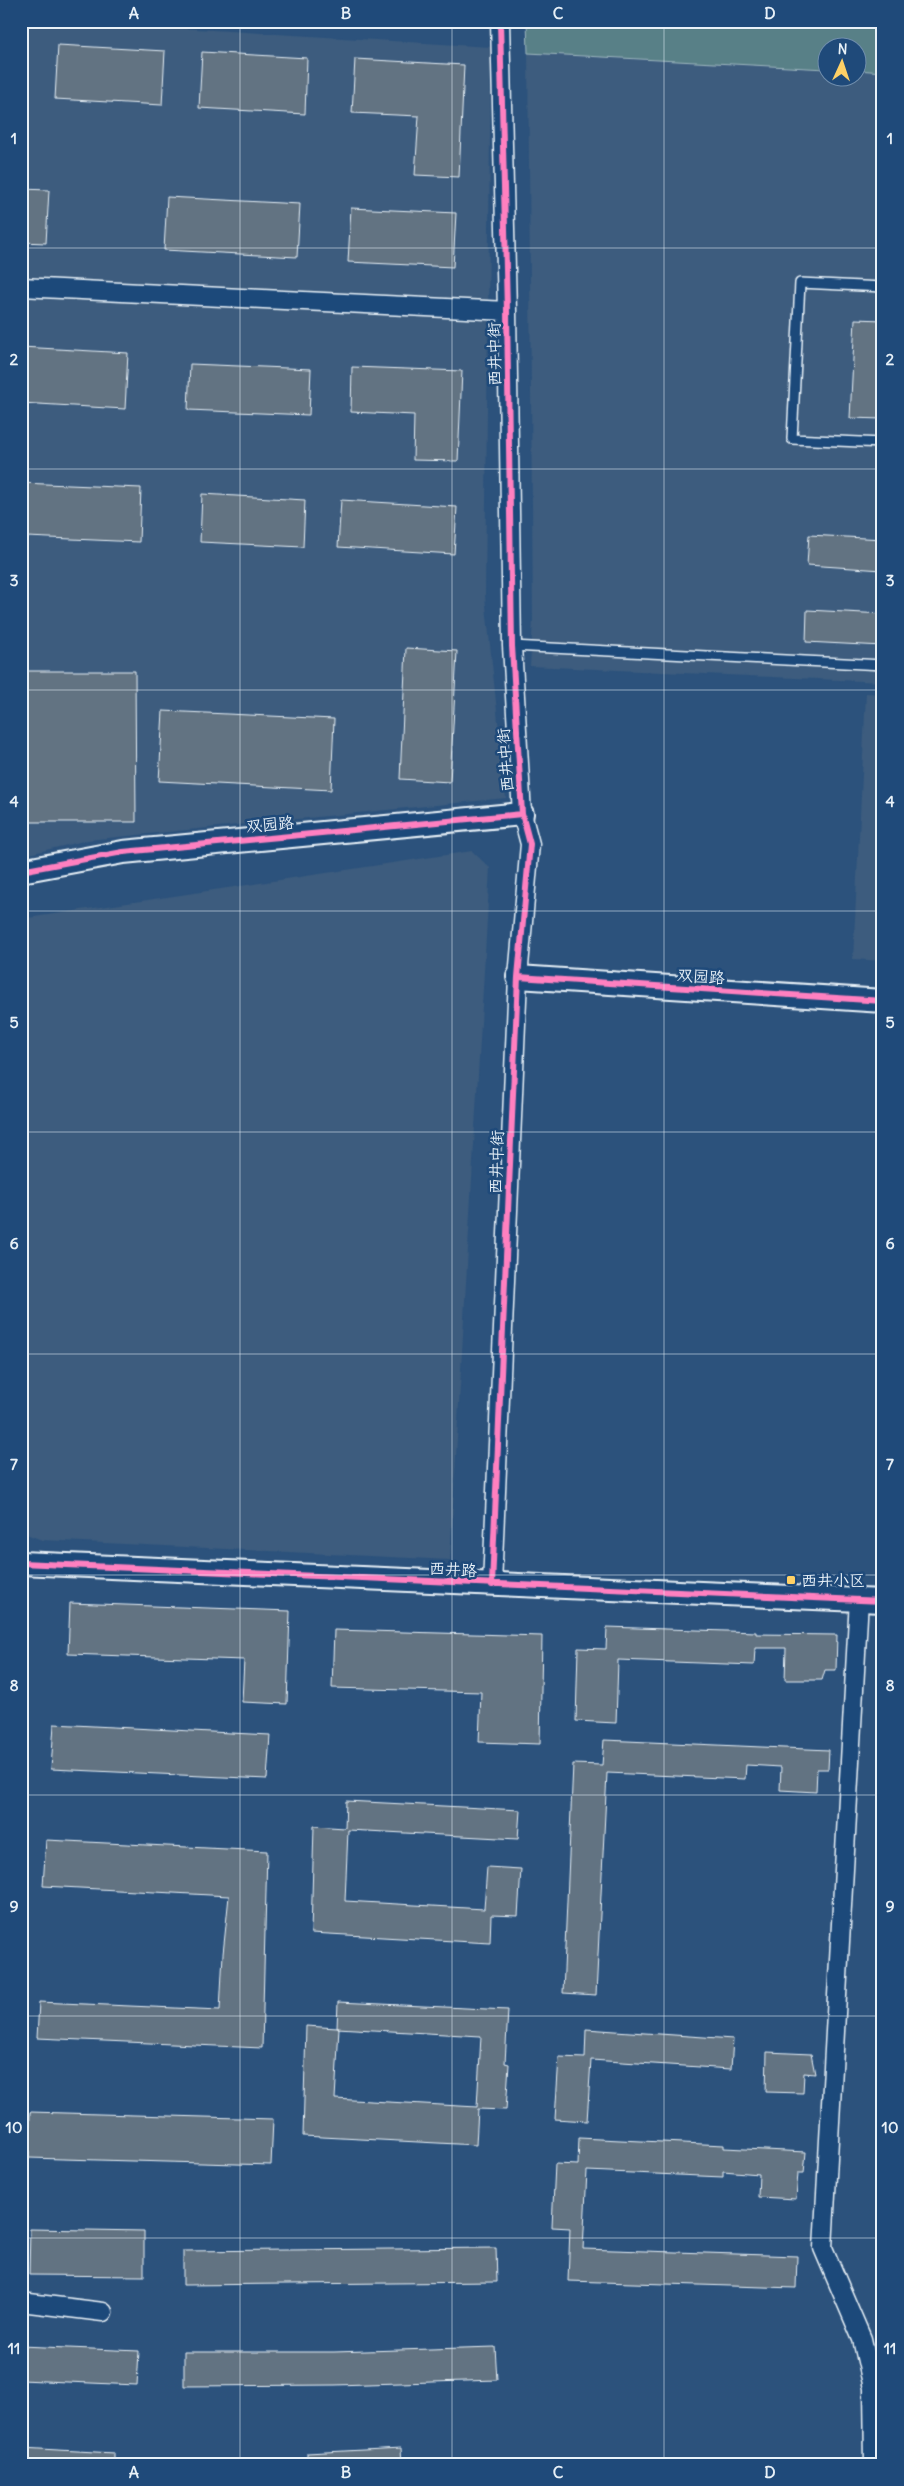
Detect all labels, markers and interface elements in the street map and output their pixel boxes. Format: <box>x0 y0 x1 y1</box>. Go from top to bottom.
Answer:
text: A <box>129 3 139 23</box>
text: B <box>341 3 352 23</box>
text: C <box>553 3 564 23</box>
text: D <box>764 3 776 23</box>
north arrow <box>816 38 866 88</box>
text: N <box>837 40 848 58</box>
text: 1 <box>11 128 17 148</box>
text: 1 <box>887 128 893 148</box>
street label: 西井中街 <box>483 322 505 386</box>
text: 2 <box>10 349 19 369</box>
text: 2 <box>886 349 895 369</box>
text: 3 <box>9 570 19 590</box>
text: 3 <box>885 570 895 590</box>
street label: 西井中街 <box>493 727 517 793</box>
text: 4 <box>9 791 19 811</box>
text: 4 <box>885 791 895 811</box>
street label: 双园路 <box>245 812 295 836</box>
street label: 双园路 <box>676 964 726 988</box>
text: 5 <box>9 1012 19 1032</box>
text: 5 <box>885 1012 895 1032</box>
street label: 西井中街 <box>485 1130 507 1194</box>
text: 6 <box>9 1233 19 1253</box>
text: 6 <box>885 1233 895 1253</box>
text: 7 <box>10 1454 18 1474</box>
text: 7 <box>886 1454 894 1474</box>
street label: 西井路 <box>429 1558 477 1580</box>
place label: 西井小区 <box>801 1570 865 1590</box>
marker: 西井小区 <box>785 1574 797 1586</box>
text: 8 <box>9 1675 19 1695</box>
text: 8 <box>885 1675 895 1695</box>
text: 9 <box>9 1896 19 1916</box>
text: 9 <box>885 1896 895 1916</box>
text: 10 <box>6 2117 22 2137</box>
text: 10 <box>882 2117 898 2137</box>
text: 11 <box>8 2338 20 2358</box>
text: 11 <box>884 2338 896 2358</box>
text: A <box>129 2462 139 2482</box>
text: B <box>341 2462 352 2482</box>
text: C <box>553 2462 564 2482</box>
text: D <box>764 2462 776 2482</box>

